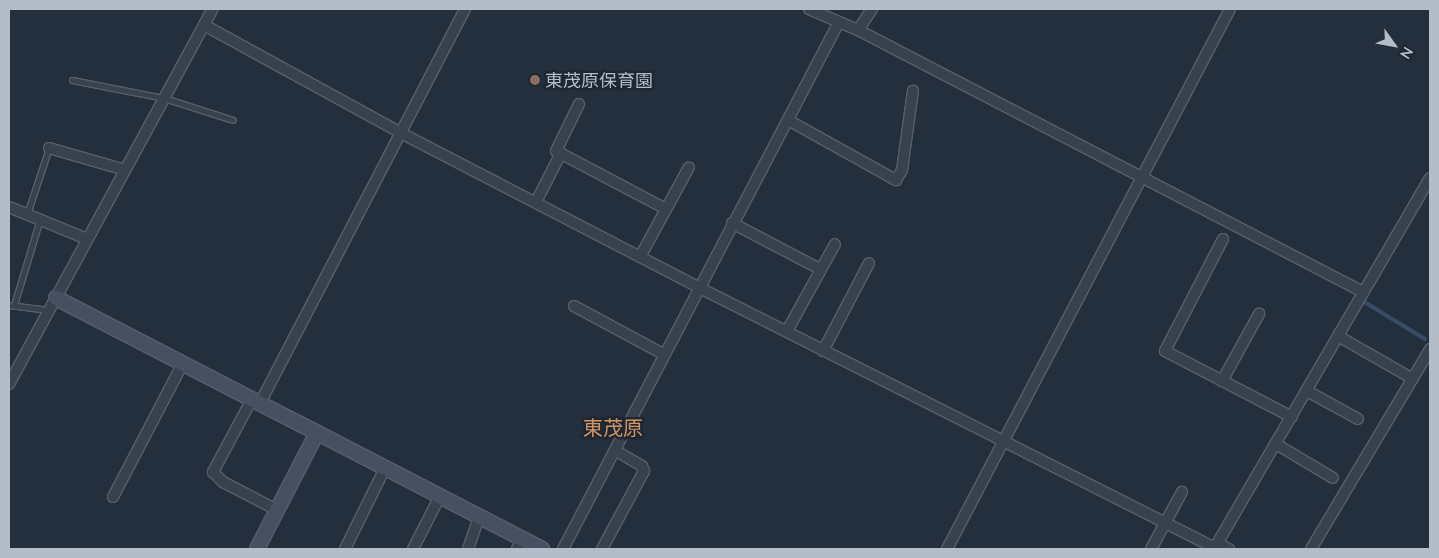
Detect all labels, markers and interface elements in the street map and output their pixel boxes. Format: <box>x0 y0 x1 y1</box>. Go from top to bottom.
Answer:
north arrow <box>1369 20 1419 70</box>
text: N <box>1397 44 1417 62</box>
place label: 東茂原保育園 <box>545 69 653 91</box>
marker: 東茂原保育園 <box>529 74 541 86</box>
district label: 東茂原 <box>583 415 643 439</box>

